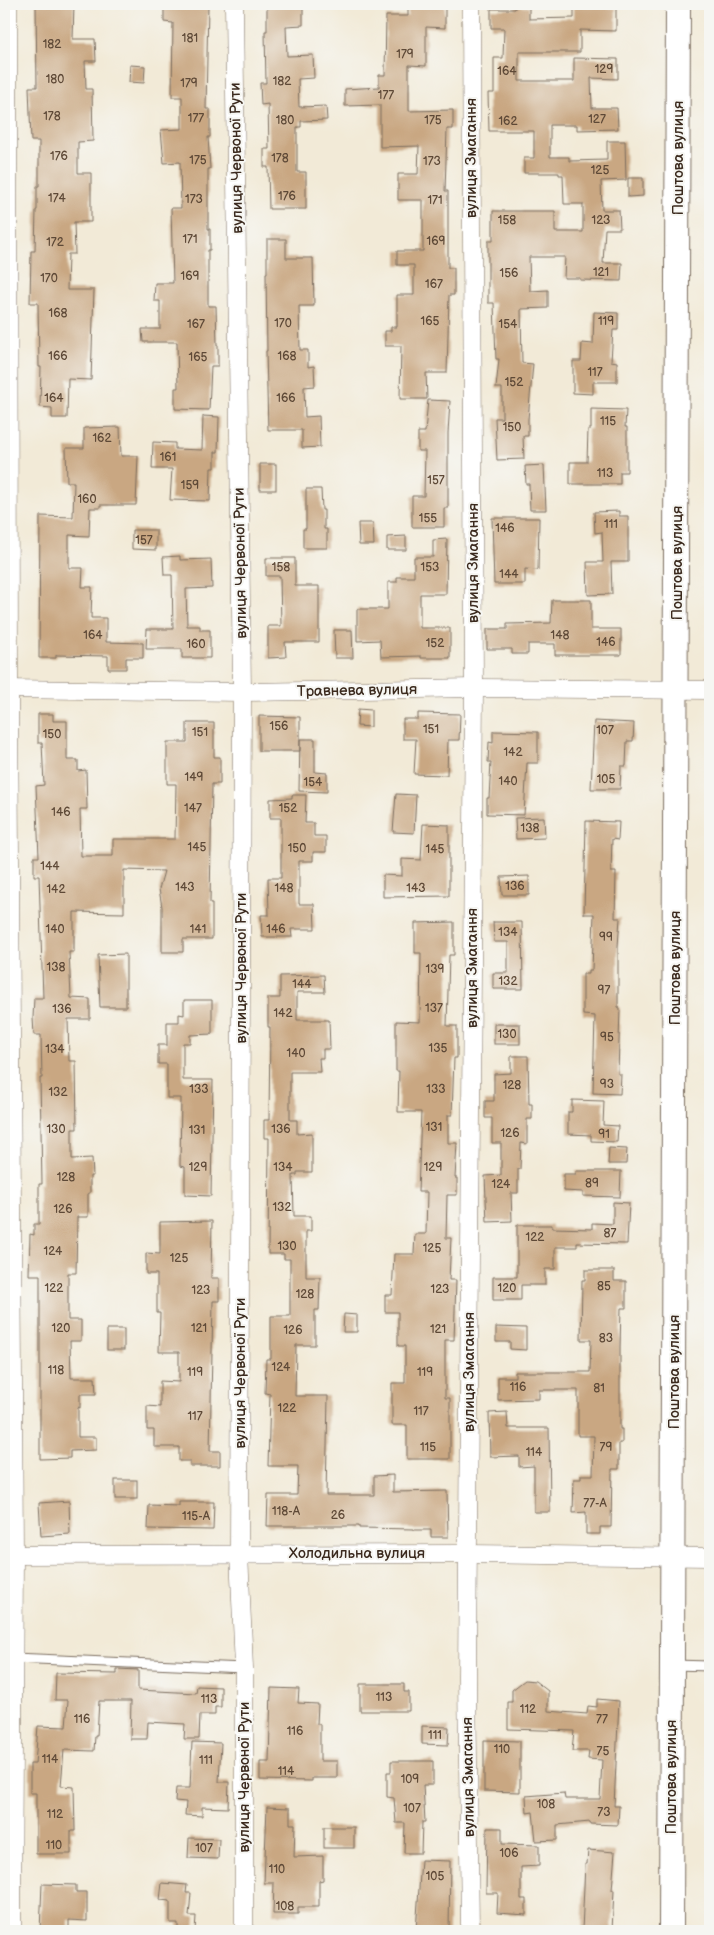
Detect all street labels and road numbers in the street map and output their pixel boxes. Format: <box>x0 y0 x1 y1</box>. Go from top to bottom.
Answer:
street label: вулиця Червоної Рути <box>226 82 247 234</box>
street label: вулиця Змагання <box>462 98 481 218</box>
street label: Поштова вулиця <box>669 101 688 215</box>
street label: вулиця Червоної Рути <box>230 487 251 639</box>
street label: вулиця Змагання <box>464 503 483 623</box>
street label: Поштова вулиця <box>668 506 687 620</box>
street label: Травнева вулиця <box>297 680 417 701</box>
street label: вулиця Червоної Рути <box>232 893 251 1044</box>
street label: вулиця Змагання <box>463 908 482 1028</box>
street label: Поштова вулиця <box>666 911 685 1025</box>
street label: вулиця Червоної Рути <box>231 1298 250 1449</box>
street label: вулиця Змагання <box>460 1312 479 1432</box>
street label: Поштова вулиця <box>665 1315 684 1429</box>
street label: Холодильна вулиця <box>289 1544 425 1563</box>
street label: вулиця Червоної Рути <box>235 1702 254 1853</box>
street label: вулиця Змагання <box>458 1717 479 1837</box>
street label: Поштова вулиця <box>662 1720 681 1834</box>

